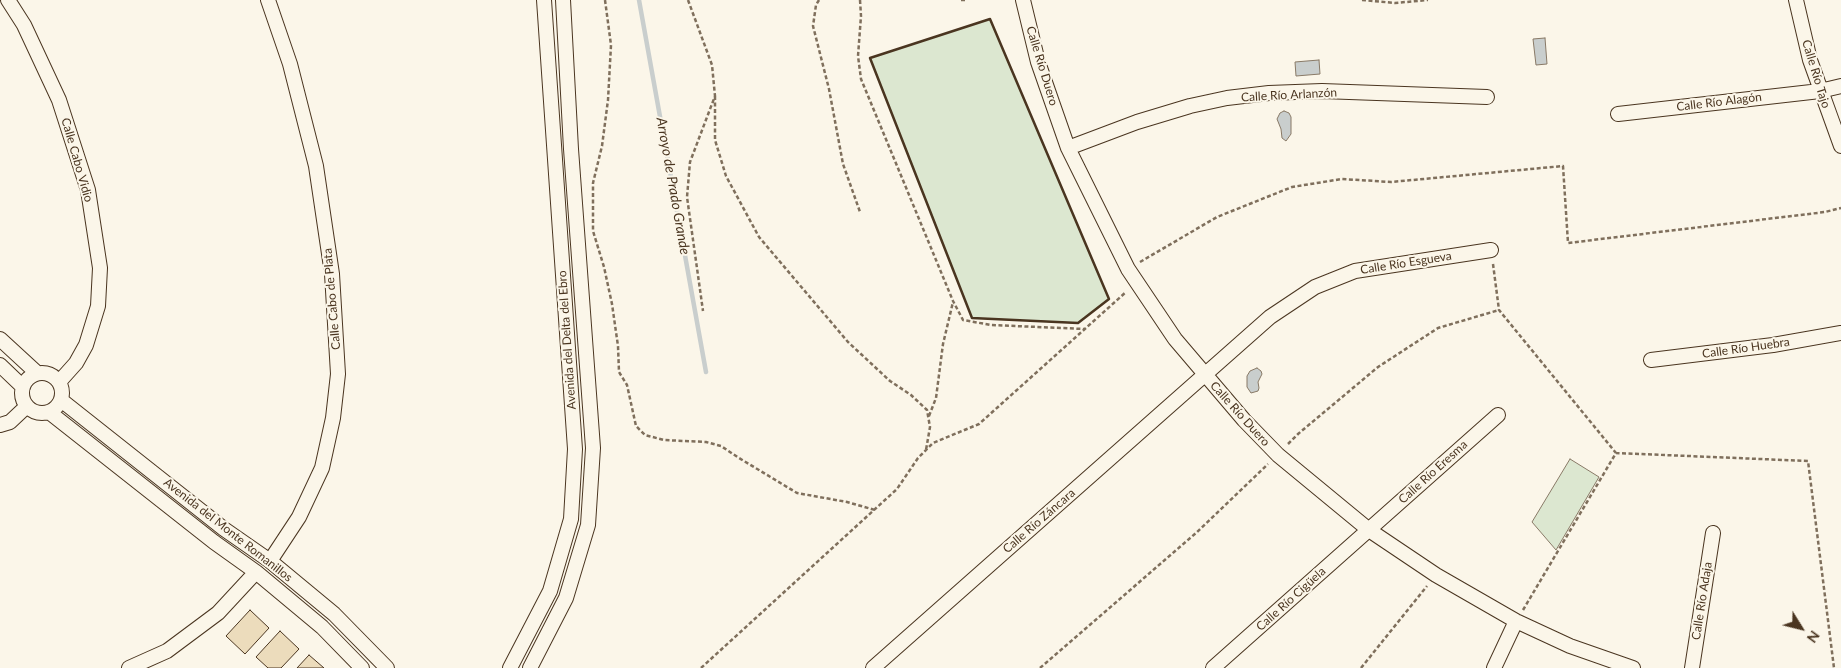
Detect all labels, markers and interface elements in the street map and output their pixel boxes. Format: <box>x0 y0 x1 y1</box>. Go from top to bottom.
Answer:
street label: Calle Río Duero <box>1023 25 1061 107</box>
street label: Calle Río Tajo <box>1799 38 1833 110</box>
street label: Calle Río Arlanzón <box>1241 85 1337 105</box>
street label: Calle Río Alagón <box>1676 90 1762 114</box>
street label: Calle Cabo Vidio <box>58 116 96 204</box>
water label: Arroyo de Prado Grande <box>653 116 693 256</box>
street label: Calle Cabo de Plata <box>320 248 344 350</box>
street label: Calle Río Esgueva <box>1359 249 1453 277</box>
street label: Avenida del Delta del Ebro <box>555 270 579 410</box>
street label: Calle Río Huebra <box>1701 335 1791 361</box>
street label: Calle Río Duero <box>1207 379 1273 449</box>
street label: Calle Río Eresma <box>1396 437 1470 507</box>
street label: Avenida del Monte Romanillos <box>161 475 295 585</box>
street label: Calle Río Záncara <box>1000 486 1078 556</box>
street label: Calle Río Adaja <box>1689 561 1715 641</box>
street label: Calle Río Cigüela <box>1253 564 1329 634</box>
north arrow <box>1776 603 1826 653</box>
text: N <box>1803 628 1824 646</box>

